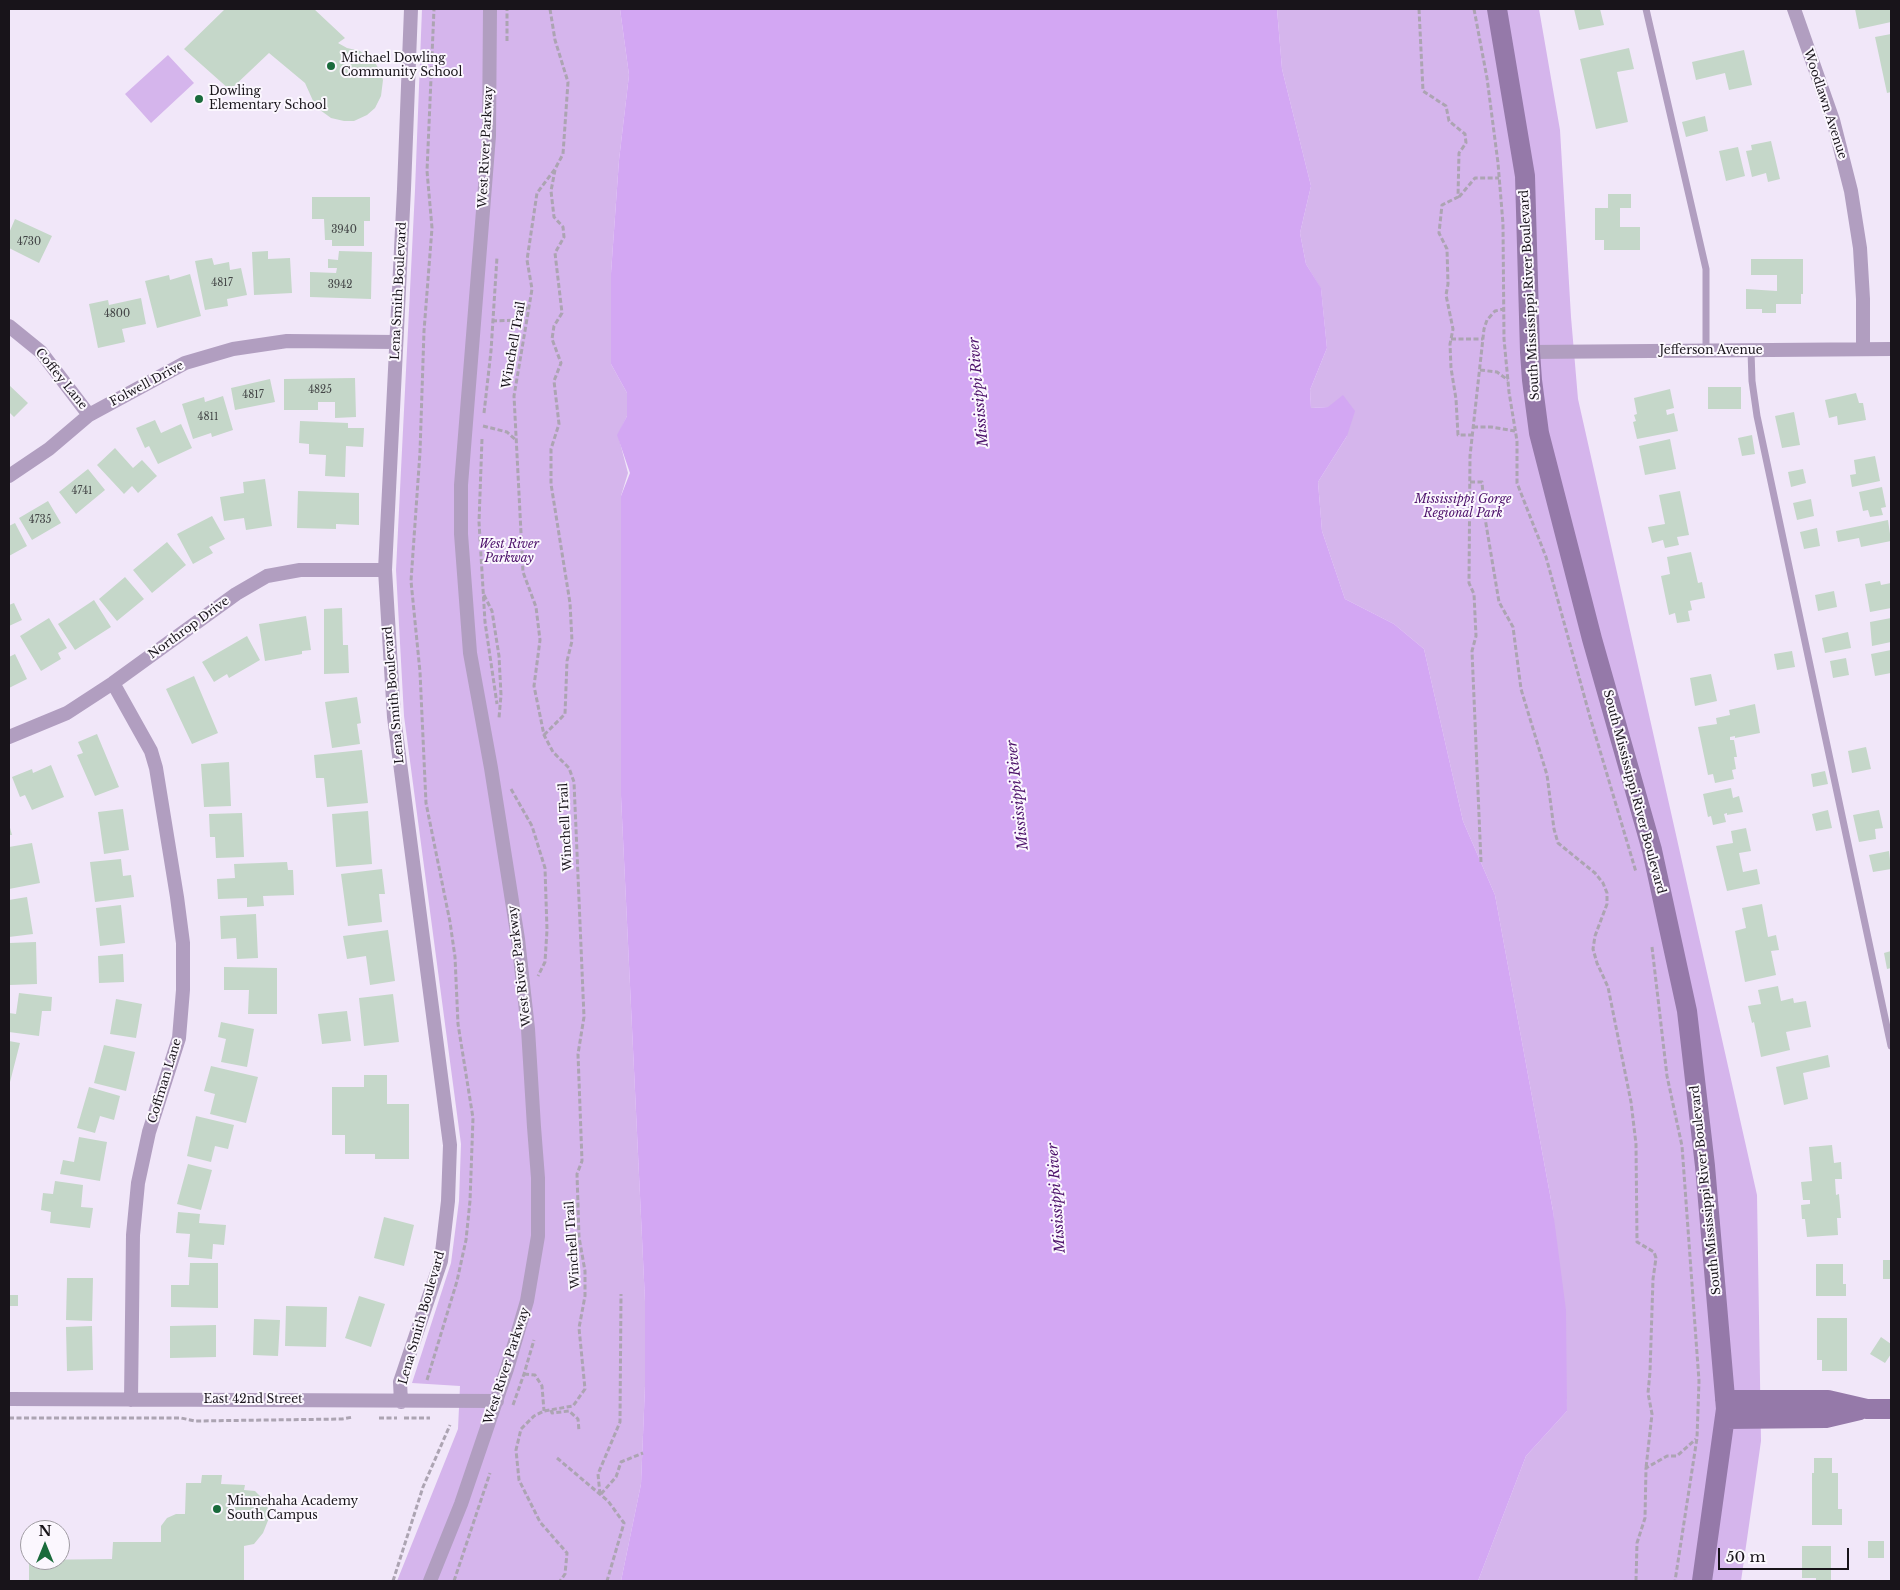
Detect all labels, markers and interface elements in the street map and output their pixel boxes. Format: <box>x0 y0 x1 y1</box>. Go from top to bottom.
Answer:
street label: Woodlawn Avenue <box>1800 47 1850 161</box>
place label: Michael Dowling Community School <box>341 52 462 80</box>
marker: Michael Dowling Community School <box>325 60 337 72</box>
place label: Dowling Elementary School <box>209 85 327 113</box>
street label: West River Parkway <box>476 86 496 208</box>
marker: Dowling Elementary School <box>193 93 205 105</box>
street label: South Mississippi River Boulevard <box>1517 189 1543 401</box>
street label: Lena Smith Boulevard <box>388 222 410 360</box>
house number: 3940 <box>331 224 357 236</box>
house number: 4730 <box>17 236 41 248</box>
house number: 4817 <box>211 277 233 289</box>
house number: 3942 <box>328 279 352 291</box>
street label: Winchell Trail <box>499 300 529 390</box>
house number: 4800 <box>104 308 130 320</box>
water label: Mississippi River <box>966 336 992 448</box>
street label: Jefferson Avenue <box>1659 344 1763 358</box>
street label: Coffey Lane <box>32 346 90 412</box>
street label: Folwell Drive <box>108 358 186 410</box>
house number: 4825 <box>308 384 332 396</box>
house number: 4817 <box>242 389 264 401</box>
house number: 4811 <box>198 411 218 423</box>
house number: 4741 <box>72 485 92 497</box>
park label: Mississippi Gorge Regional Park <box>1414 493 1512 521</box>
house number: 4735 <box>29 514 51 526</box>
park label: West River Parkway <box>479 538 539 566</box>
street label: Northrop Drive <box>146 594 232 662</box>
street label: Lena Smith Boulevard <box>381 626 407 764</box>
street label: South Mississippi River Boulevard <box>1600 688 1668 896</box>
water label: Mississippi River <box>1004 739 1032 851</box>
street label: Winchell Trail <box>556 783 576 871</box>
street label: West River Parkway <box>505 905 535 1027</box>
street label: Coffman Lane <box>145 1037 185 1125</box>
street label: South Mississippi River Boulevard <box>1688 1084 1724 1296</box>
water label: Mississippi River <box>1045 1142 1069 1254</box>
street label: Winchell Trail <box>563 1200 583 1290</box>
street label: Lena Smith Boulevard <box>396 1250 448 1386</box>
street label: West River Parkway <box>481 1306 533 1426</box>
street label: East 42nd Street <box>203 1393 303 1407</box>
place label: Minnehaha Academy South Campus <box>227 1495 358 1523</box>
marker: Minnehaha Academy South Campus <box>211 1503 223 1515</box>
north arrow <box>20 1520 70 1570</box>
text: N <box>38 1522 52 1540</box>
scale bar <box>1720 1538 1851 1570</box>
text: 50 m <box>1726 1547 1766 1566</box>

